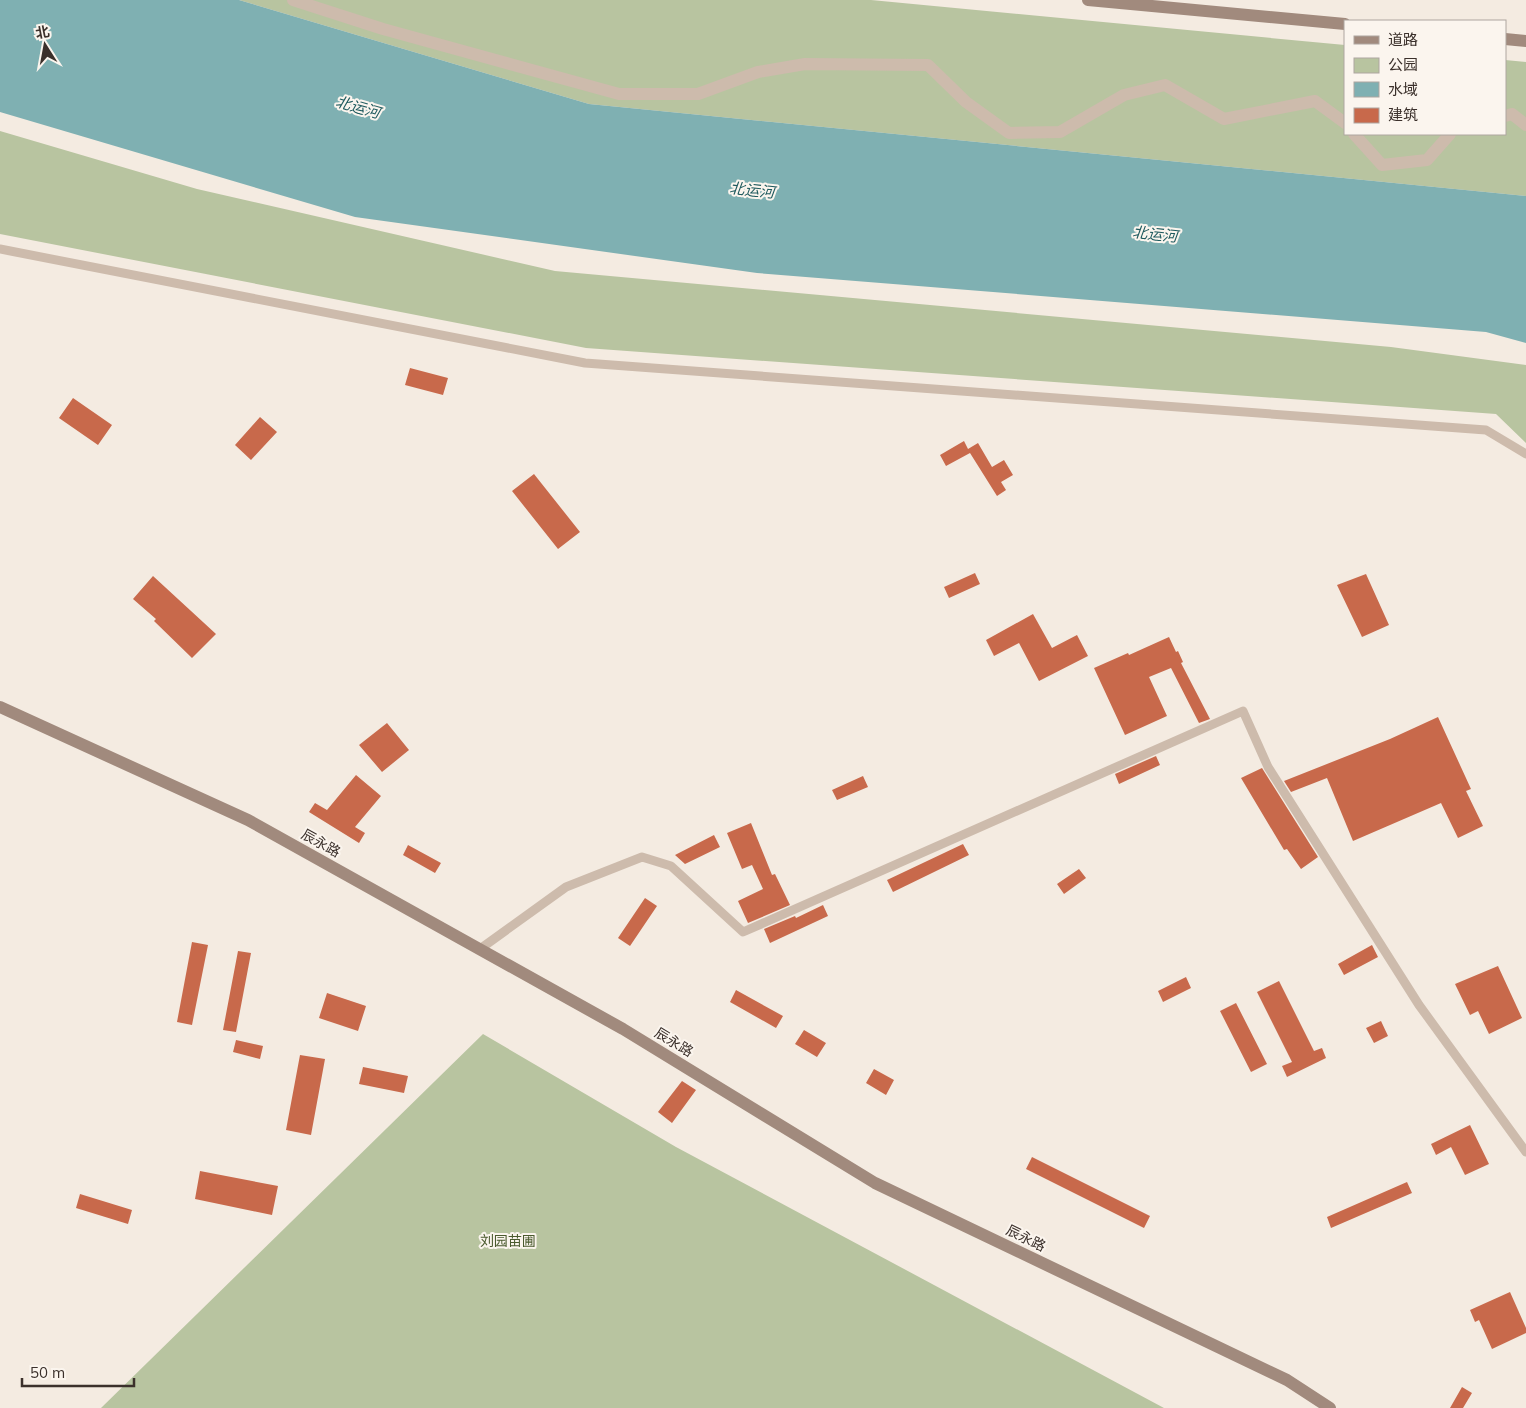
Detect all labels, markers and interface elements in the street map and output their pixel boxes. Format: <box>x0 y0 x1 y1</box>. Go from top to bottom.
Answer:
north arrow <box>20 20 70 70</box>
legend <box>1344 20 1506 135</box>
text: 北 <box>34 22 51 42</box>
text: 道路 <box>1388 30 1418 49</box>
text: 公园 <box>1388 55 1418 74</box>
text: 水域 <box>1388 80 1418 99</box>
water label: 北运河 <box>334 92 385 123</box>
text: 建筑 <box>1388 105 1418 124</box>
water label: 北运河 <box>729 178 778 202</box>
water label: 北运河 <box>1132 222 1181 246</box>
street label: 辰永路 <box>298 825 344 861</box>
street label: 辰永路 <box>651 1023 697 1061</box>
street label: 辰永路 <box>1003 1221 1049 1255</box>
park label: 刘园苗圃 <box>480 1232 536 1250</box>
scale bar <box>22 1356 135 1388</box>
text: 50 m <box>30 1363 65 1382</box>

